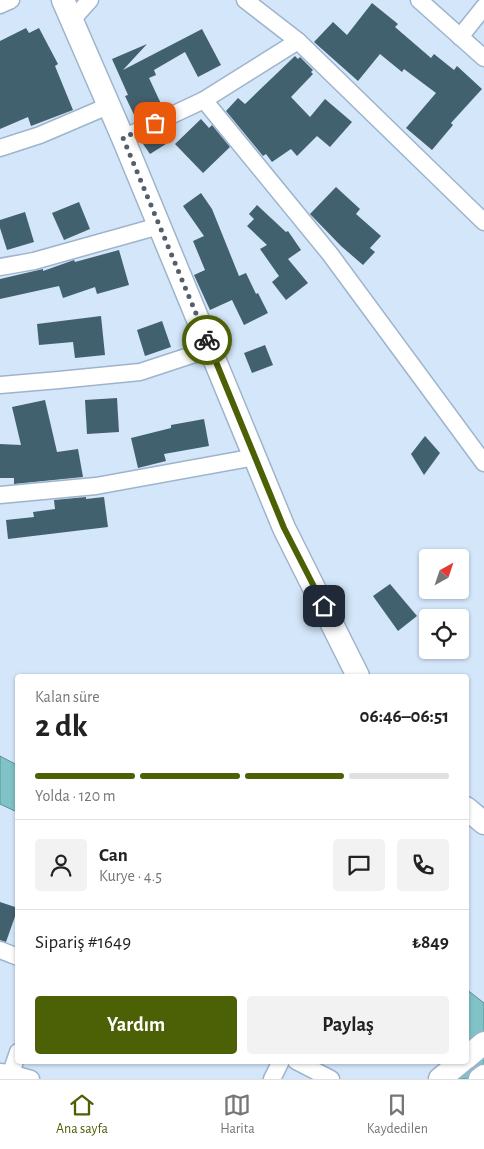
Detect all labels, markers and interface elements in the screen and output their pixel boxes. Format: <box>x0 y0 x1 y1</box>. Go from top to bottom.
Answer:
pin <box>134 102 176 144</box>
icon: bag <box>141 109 169 137</box>
courier <box>182 315 232 365</box>
icon: bike <box>193 326 221 354</box>
north arrow <box>419 549 469 599</box>
map controls <box>419 549 469 659</box>
pin <box>303 585 345 627</box>
icon: home <box>310 592 338 620</box>
button: locate <box>419 609 469 659</box>
text: Kalan süre <box>35 689 100 705</box>
text: 06:46–06:51 <box>360 707 449 726</box>
text: 2 dk <box>35 710 88 742</box>
text: Yolda · 120 m <box>35 788 116 804</box>
button: person <box>35 839 87 891</box>
button: chat <box>333 839 385 891</box>
button: phone <box>397 839 449 891</box>
text: Can <box>99 846 128 865</box>
text: Kurye · 4.5 <box>99 868 162 884</box>
text: Sipariş #1649 <box>35 933 131 952</box>
text: ₺849 <box>412 933 449 952</box>
button: Yardım <box>35 996 237 1054</box>
button: Paylaş <box>247 996 449 1054</box>
tab: Ana sayfa <box>56 1091 108 1138</box>
tab: Harita <box>220 1091 255 1138</box>
tab: Kaydedilen <box>367 1091 428 1138</box>

